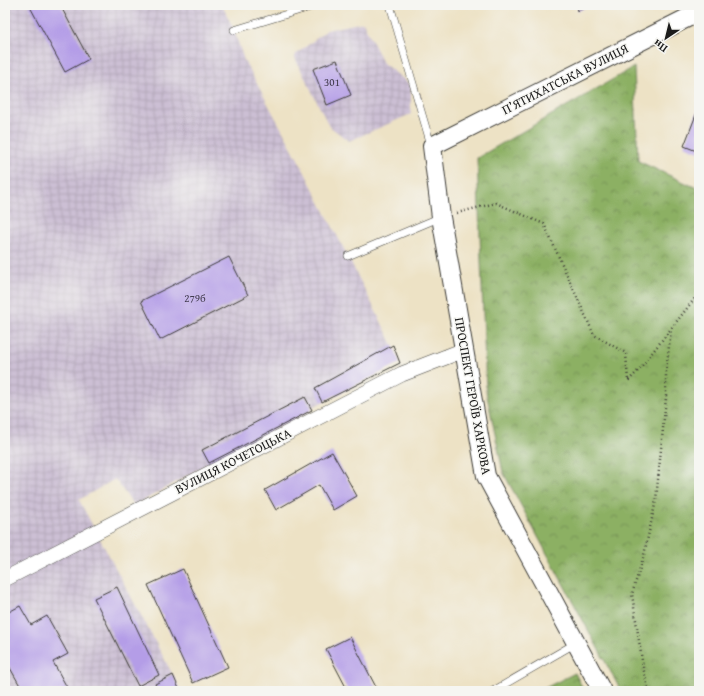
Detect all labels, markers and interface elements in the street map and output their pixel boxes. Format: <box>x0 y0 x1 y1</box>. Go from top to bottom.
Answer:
north arrow <box>646 18 686 58</box>
text: Пн <box>650 35 671 57</box>
street label: П’ЯТИХАТСЬКА ВУЛИЦЯ <box>498 39 632 119</box>
house number: 301 <box>324 74 340 90</box>
house number: 279б <box>184 290 206 306</box>
street label: ПРОСПЕКТ ГЕРОЇВ ХАРКОВА <box>450 316 496 476</box>
street label: ВУЛИЦЯ КОЧЕТОЦЬКА <box>172 423 295 499</box>

